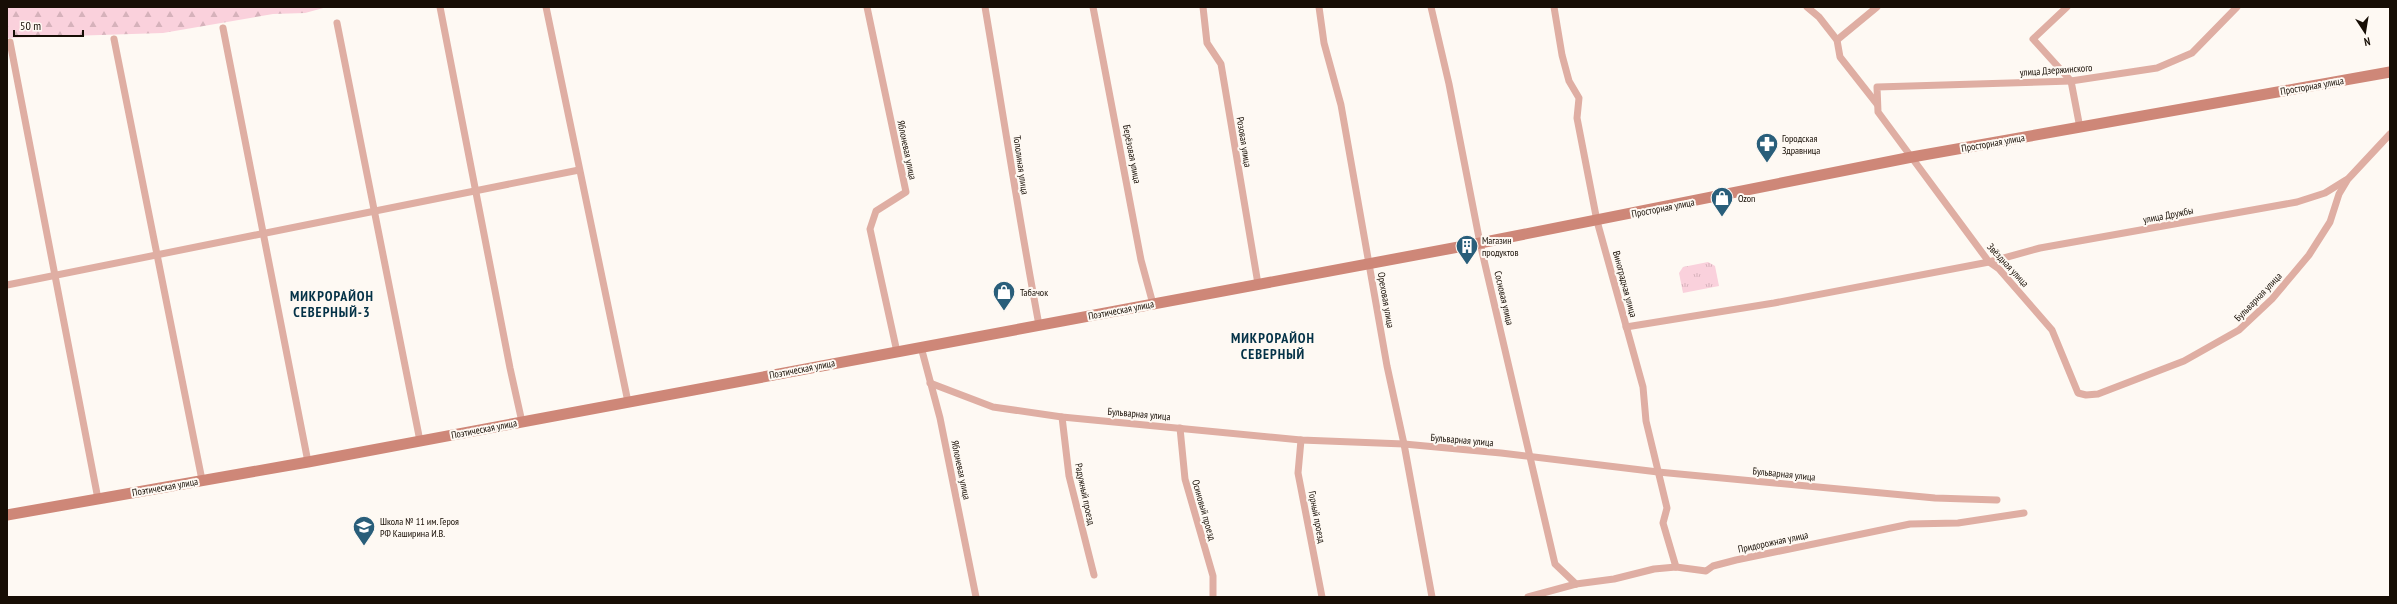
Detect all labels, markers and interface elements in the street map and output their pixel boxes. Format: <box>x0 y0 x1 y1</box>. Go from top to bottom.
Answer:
scale bar <box>14 12 83 38</box>
north arrow <box>2345 12 2385 52</box>
text: 50 m <box>20 18 41 33</box>
text: N <box>2363 34 2371 49</box>
street label: улица Дзержинского <box>2019 61 2093 79</box>
street label: Просторная улица <box>2279 74 2345 98</box>
street label: Розовая улица <box>1234 116 1254 168</box>
street label: Яблоневая улица <box>894 119 920 181</box>
street label: Берёзовая улица <box>1120 124 1144 184</box>
pharmacy icon: Городская Здравница <box>1754 131 1780 164</box>
street label: Просторная улица <box>1960 131 2026 155</box>
place label: Городская Здравница <box>1782 132 1820 157</box>
street label: Тополиная улица <box>1010 135 1032 195</box>
shop icon: Ozon <box>1709 185 1735 218</box>
place label: Ozon <box>1738 192 1756 205</box>
street label: Просторная улица <box>1630 196 1696 220</box>
street label: улица Дружбы <box>2142 204 2194 226</box>
building icon: Магазин продуктов <box>1454 233 1480 266</box>
place label: Магазин продуктов <box>1482 234 1518 259</box>
street label: Звёздная улица <box>1984 240 2032 290</box>
street label: Виноградная улица <box>1610 249 1640 319</box>
street label: Сосновая улица <box>1491 270 1517 326</box>
street label: Бульварная улица <box>2231 270 2285 324</box>
street label: Ореховая улица <box>1375 271 1397 329</box>
shop icon: Табачок <box>991 279 1017 312</box>
place label: Табачок <box>1020 286 1048 299</box>
district label: МИКРОРАЙОН СЕВЕРНЫЙ-3 <box>290 287 374 321</box>
street label: Поэтическая улица <box>1087 297 1155 323</box>
district label: МИКРОРАЙОН СЕВЕРНЫЙ <box>1231 329 1315 363</box>
street label: Поэтическая улица <box>768 356 836 382</box>
street label: Бульварная улица <box>1107 405 1171 423</box>
street label: Поэтическая улица <box>450 416 518 442</box>
street label: Бульварная улица <box>1430 431 1494 449</box>
street label: Яблоневая улица <box>948 439 974 501</box>
street label: Радужный проезд <box>1072 462 1098 527</box>
street label: Бульварная улица <box>1752 464 1816 484</box>
street label: Поэтическая улица <box>131 475 199 499</box>
street label: Осиновый проезд <box>1189 478 1219 543</box>
street label: Горный проезд <box>1306 490 1329 545</box>
school or university icon: Школа № 11 им. Героя РФ Каширина И.В. <box>351 514 377 547</box>
place label: Школа № 11 им. Героя РФ Каширина И.В. <box>380 515 459 540</box>
street label: Придорожная улица <box>1737 528 1809 556</box>

